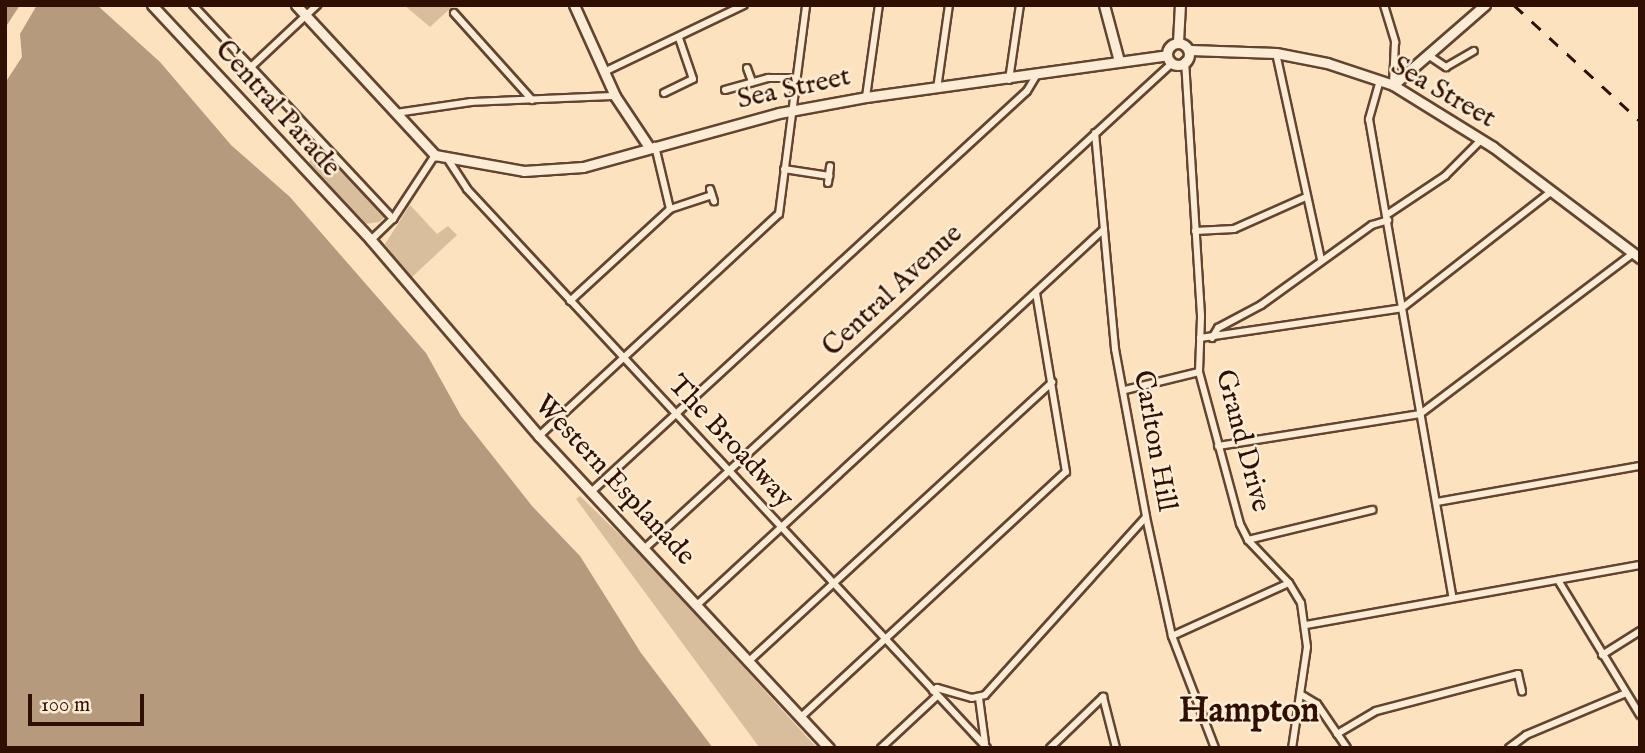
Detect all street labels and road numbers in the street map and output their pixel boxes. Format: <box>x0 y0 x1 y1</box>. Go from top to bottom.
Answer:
street label: Central Parade <box>207 34 347 184</box>
street label: Sea Street <box>1385 50 1501 136</box>
street label: Sea Street <box>734 61 854 117</box>
street label: Central Avenue <box>816 218 970 364</box>
street label: Grand Drive <box>1207 366 1277 516</box>
street label: Carlton Hill <box>1125 368 1183 514</box>
street label: The Broadway <box>660 369 800 515</box>
street label: Western Esplanade <box>526 389 702 573</box>

